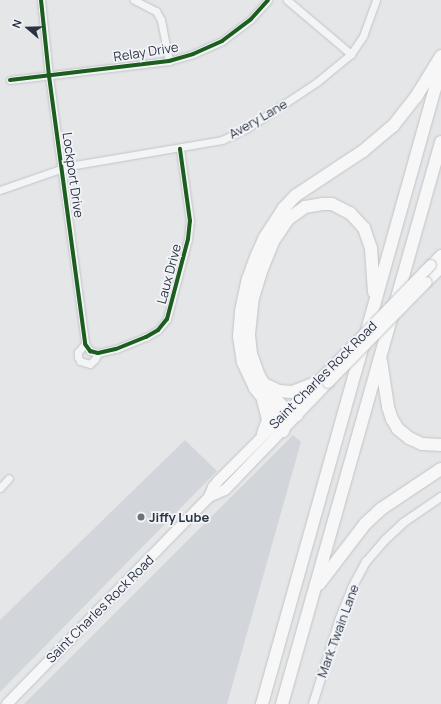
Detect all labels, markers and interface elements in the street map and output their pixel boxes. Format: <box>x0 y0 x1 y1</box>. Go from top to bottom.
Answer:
north arrow <box>8 8 48 48</box>
text: N <box>8 17 25 30</box>
street label: Relay Drive <box>112 39 180 65</box>
street label: Avery Lane <box>226 96 290 142</box>
street label: Lockport Drive <box>59 131 87 219</box>
street label: Laux Drive <box>154 242 184 306</box>
street label: Saint Charles Rock Road <box>266 318 380 432</box>
place label: Jiffy Lube <box>149 509 209 525</box>
marker: Jiffy Lube <box>136 512 146 522</box>
street label: Saint Charles Rock Road <box>43 552 157 666</box>
street label: Mark Twain Lane <box>314 582 362 680</box>

